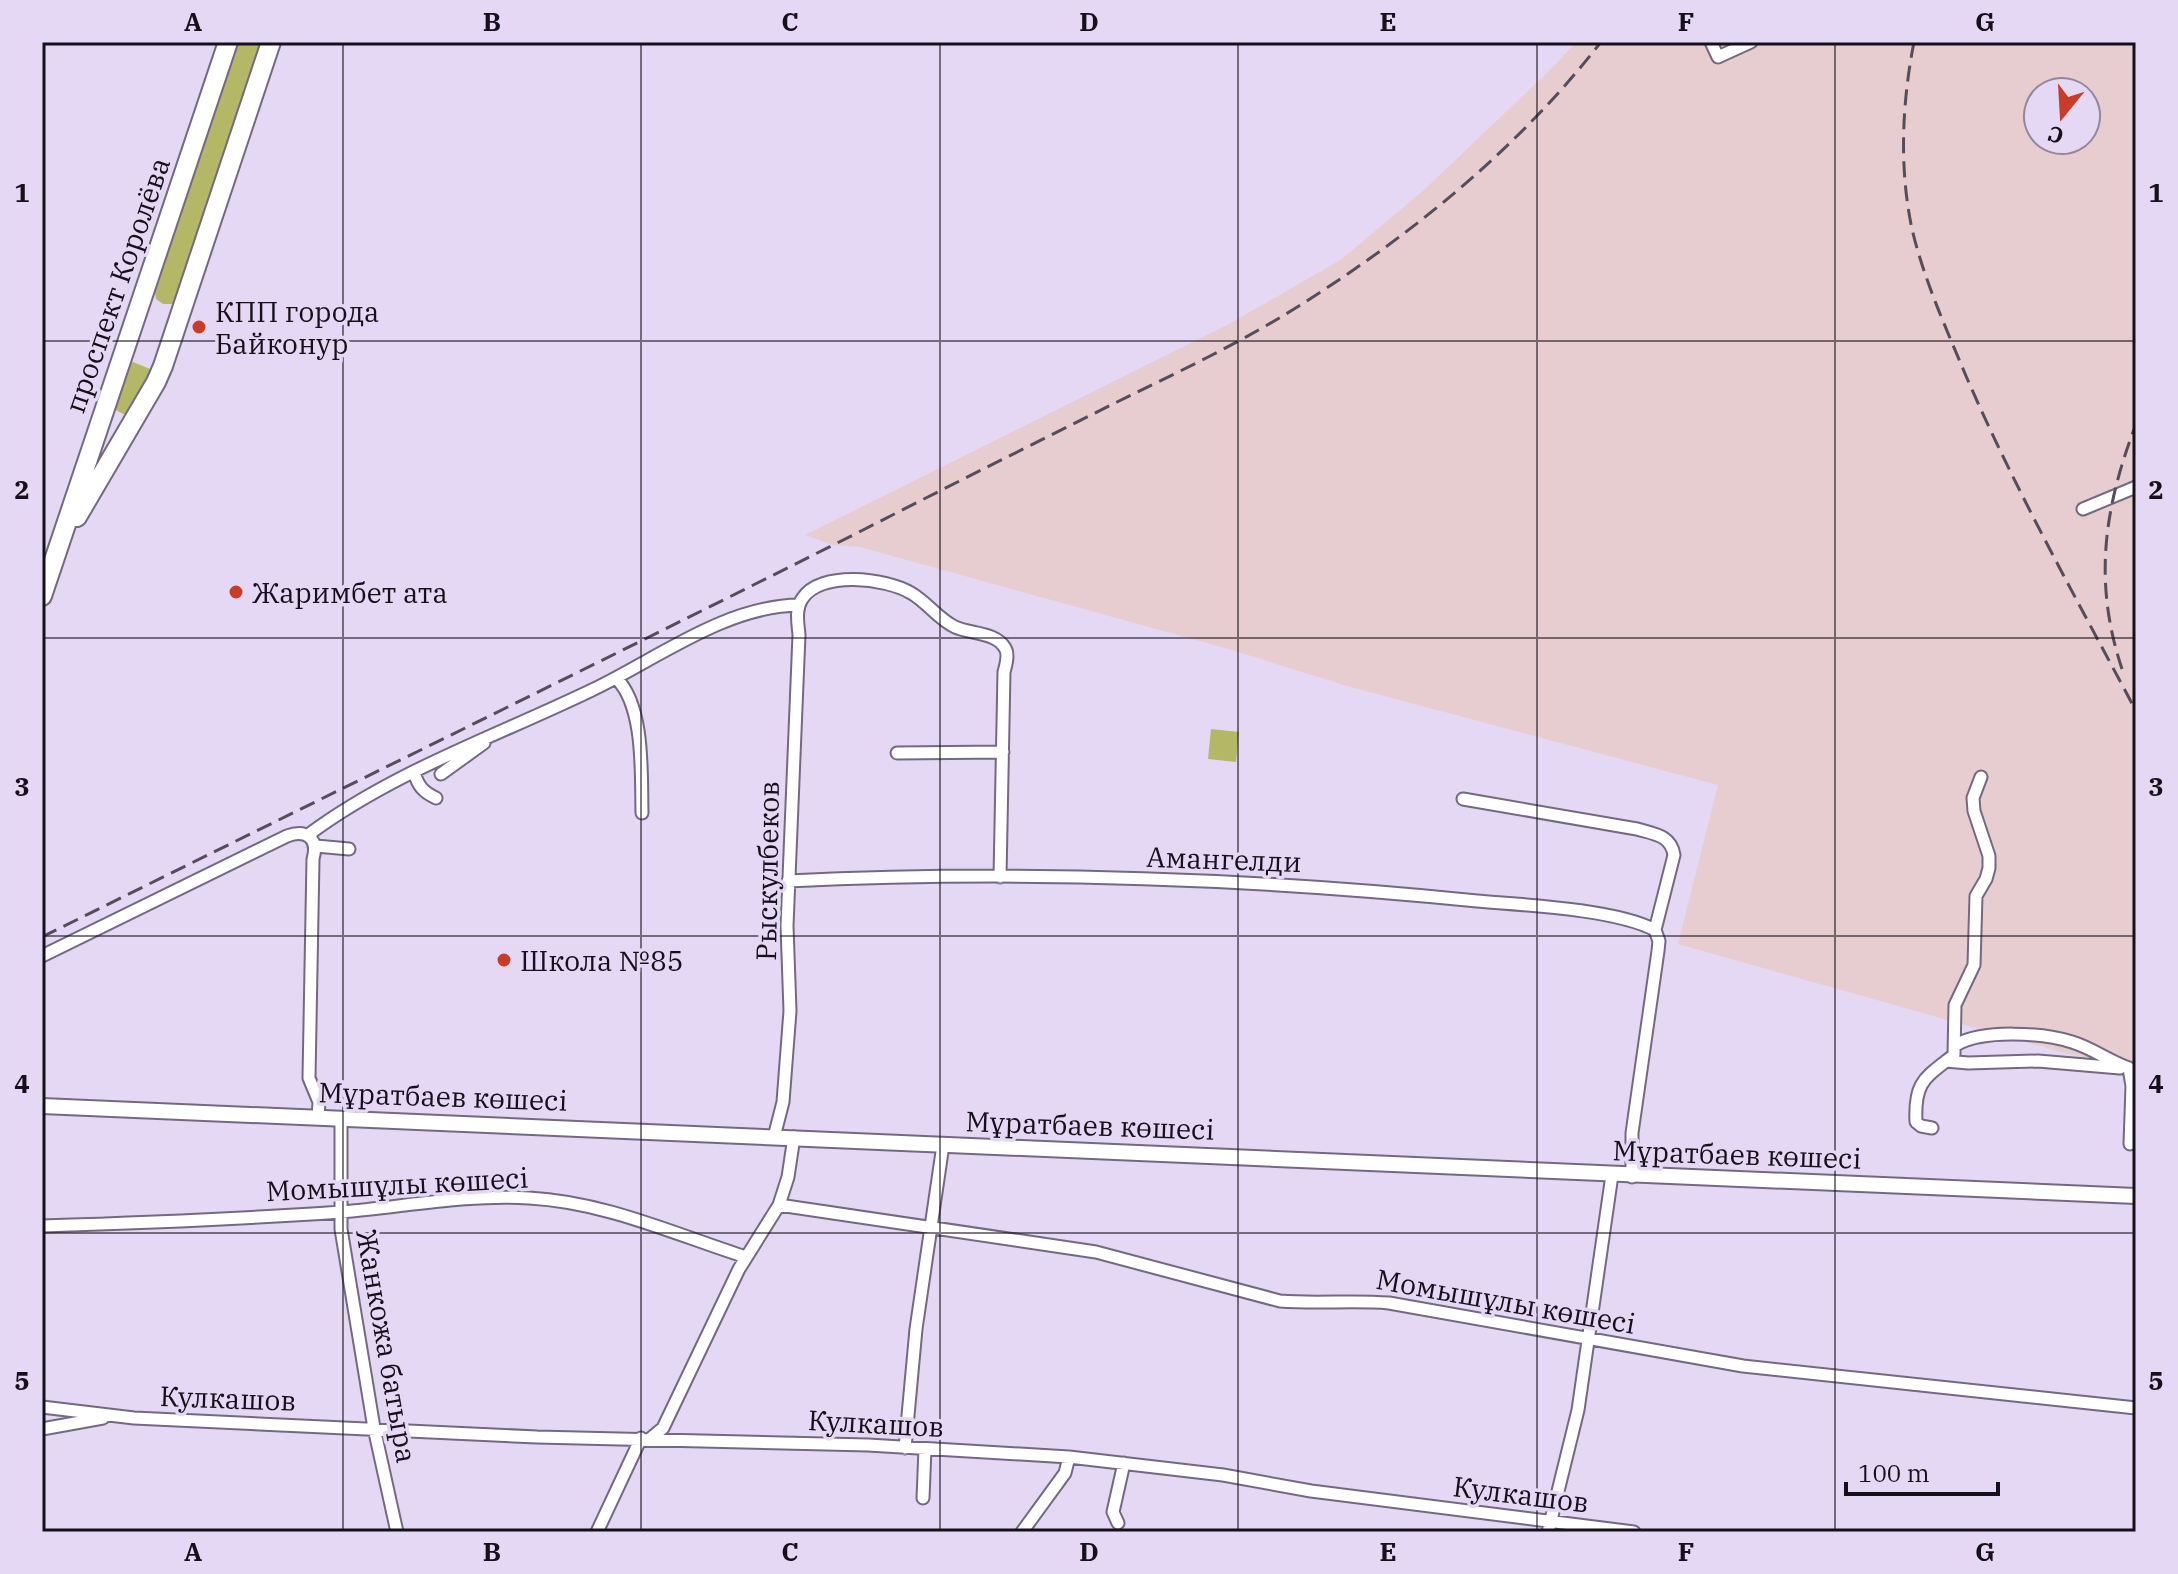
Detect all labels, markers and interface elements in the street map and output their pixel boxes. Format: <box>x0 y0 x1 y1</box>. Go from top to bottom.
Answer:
text: A <box>184 4 202 38</box>
text: B <box>483 4 501 38</box>
text: C <box>781 4 799 38</box>
text: D <box>1079 4 1099 38</box>
text: E <box>1379 4 1397 38</box>
text: F <box>1678 4 1694 38</box>
text: G <box>1975 4 1995 38</box>
north arrow <box>2022 76 2102 156</box>
text: С <box>2044 119 2067 152</box>
street label: проспект Королёва <box>56 152 178 418</box>
text: 1 <box>14 175 30 209</box>
text: 1 <box>2148 175 2164 209</box>
place label: КПП города Байконур <box>215 293 379 362</box>
marker: КПП города Байконур <box>190 318 208 336</box>
text: 2 <box>14 472 30 506</box>
text: 2 <box>2148 472 2164 506</box>
place label: Жаримбет ата <box>252 574 448 611</box>
marker: Жаримбет ата <box>227 583 245 601</box>
text: 3 <box>14 769 30 803</box>
text: 3 <box>2148 769 2164 803</box>
street label: Рыскулбеков <box>747 781 787 961</box>
street label: Амангелди <box>1146 838 1302 880</box>
place label: Школа №85 <box>520 942 684 979</box>
marker: Школа №85 <box>495 951 513 969</box>
text: 4 <box>14 1066 30 1100</box>
text: 4 <box>2148 1066 2164 1100</box>
street label: Мұратбаев көшесі <box>318 1073 568 1119</box>
street label: Мұратбаев көшесі <box>965 1102 1215 1148</box>
street label: Мұратбаев көшесі <box>1612 1131 1862 1177</box>
street label: Момышұлы көшесі <box>265 1159 529 1209</box>
street label: Жанкожа батыра <box>348 1226 426 1466</box>
street label: Момышұлы көшесі <box>1373 1260 1639 1342</box>
text: 5 <box>14 1363 30 1397</box>
text: 5 <box>2148 1363 2164 1397</box>
street label: Кулкашов <box>159 1377 297 1419</box>
street label: Кулкашов <box>807 1401 945 1445</box>
scale bar <box>1846 1446 1998 1496</box>
text: 100 m <box>1858 1457 1930 1489</box>
street label: Кулкашов <box>1451 1467 1591 1521</box>
text: A <box>184 1534 202 1568</box>
text: B <box>483 1534 501 1568</box>
text: C <box>781 1534 799 1568</box>
text: D <box>1079 1534 1099 1568</box>
text: E <box>1379 1534 1397 1568</box>
text: F <box>1678 1534 1694 1568</box>
text: G <box>1975 1534 1995 1568</box>

